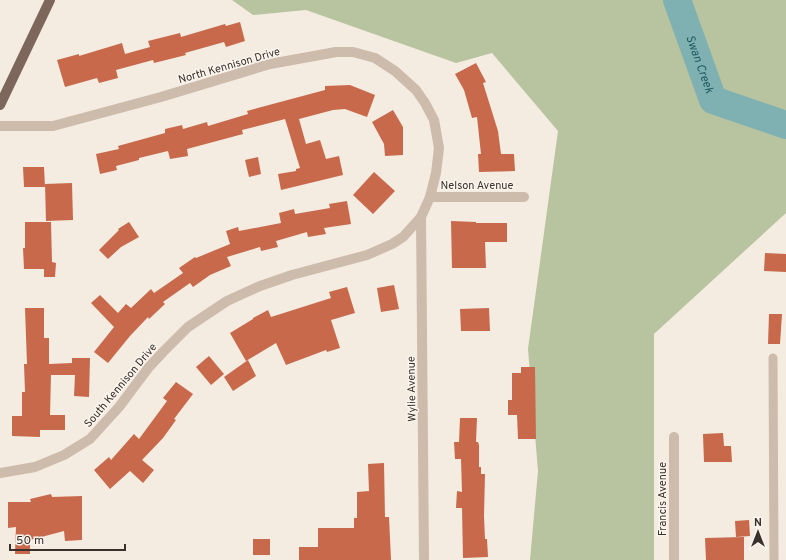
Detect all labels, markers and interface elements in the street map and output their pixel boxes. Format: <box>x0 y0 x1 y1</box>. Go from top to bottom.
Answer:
water label: Swan Creek <box>681 33 717 96</box>
street label: North Kennison Drive <box>177 45 282 87</box>
street label: Nelson Avenue <box>441 179 514 193</box>
street label: South Kennison Drive <box>81 341 160 431</box>
street label: Wylie Avenue <box>404 356 420 422</box>
street label: Francis Avenue <box>656 462 670 536</box>
north arrow <box>738 512 778 552</box>
text: N <box>754 516 762 530</box>
scale bar <box>10 526 125 552</box>
text: 50 m <box>16 533 44 549</box>

